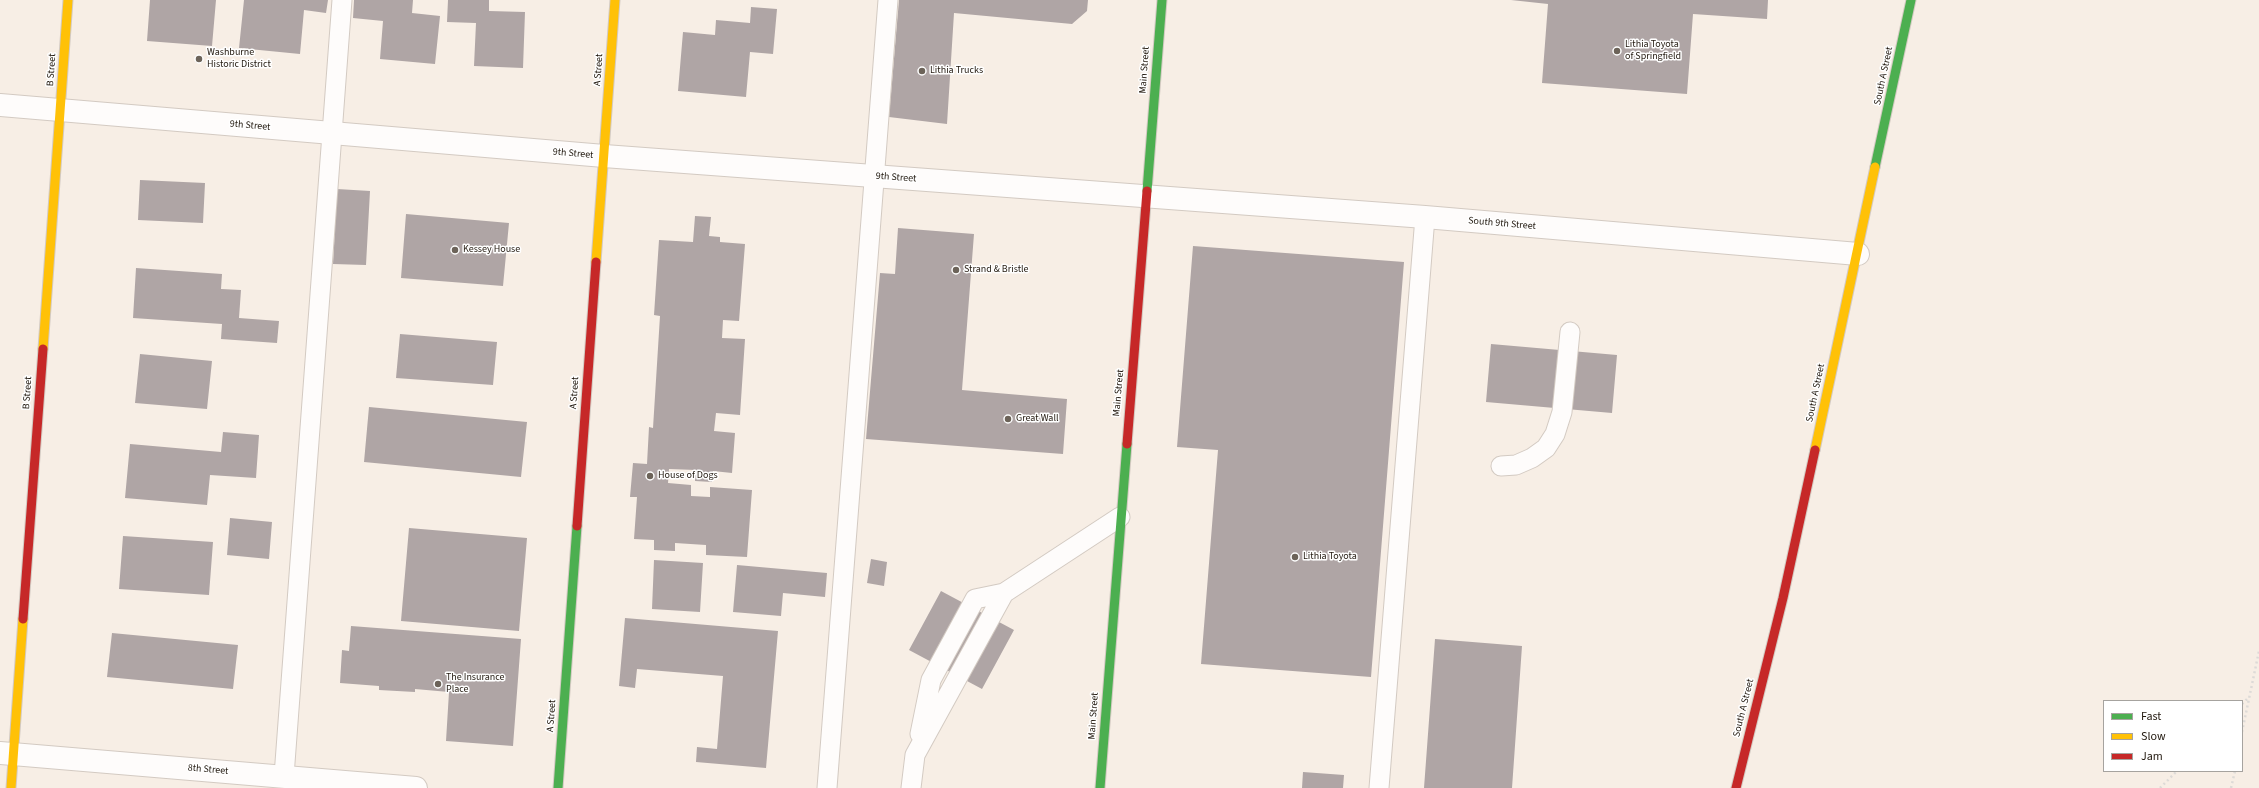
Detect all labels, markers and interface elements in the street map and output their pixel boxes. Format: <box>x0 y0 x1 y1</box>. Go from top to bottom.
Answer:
place label: Lithia Toyota of Springfield <box>1625 39 1681 62</box>
street label: Main Street <box>1137 46 1153 94</box>
marker: Lithia Toyota of Springfield <box>1612 46 1622 56</box>
street label: South A Street <box>1872 46 1896 106</box>
place label: Washburne Historic District <box>207 47 271 70</box>
street label: B Street <box>45 53 59 87</box>
street label: A Street <box>592 53 606 87</box>
marker: Washburne Historic District <box>194 54 204 64</box>
place label: Lithia Trucks <box>930 65 983 77</box>
marker: Lithia Trucks <box>917 66 927 76</box>
street label: 9th Street <box>229 118 271 134</box>
street label: 9th Street <box>552 146 594 162</box>
street label: 9th Street <box>875 171 917 185</box>
street label: South 9th Street <box>1468 215 1536 233</box>
place label: Kessey House <box>463 244 520 256</box>
marker: Kessey House <box>450 245 460 255</box>
place label: Strand & Bristle <box>964 264 1029 276</box>
marker: Strand & Bristle <box>951 265 961 275</box>
street label: South A Street <box>1804 363 1828 423</box>
street label: Main Street <box>1111 369 1127 417</box>
street label: B Street <box>21 376 35 410</box>
street label: A Street <box>568 376 582 410</box>
place label: Great Wall <box>1016 413 1058 425</box>
marker: Great Wall <box>1003 414 1013 424</box>
place label: House of Dogs <box>658 470 718 482</box>
marker: House of Dogs <box>645 471 655 481</box>
place label: Lithia Toyota <box>1303 551 1357 563</box>
marker: Lithia Toyota <box>1290 552 1300 562</box>
place label: The Insurance Place <box>446 672 505 696</box>
street label: South A Street <box>1731 678 1757 738</box>
marker: The Insurance Place <box>433 679 443 689</box>
street label: Main Street <box>1086 692 1102 740</box>
street label: A Street <box>545 699 559 733</box>
legend <box>2103 700 2243 772</box>
text: Fast <box>2141 708 2161 725</box>
text: Slow <box>2141 728 2166 745</box>
text: Jam <box>2141 748 2163 765</box>
street label: 8th Street <box>187 762 229 778</box>

